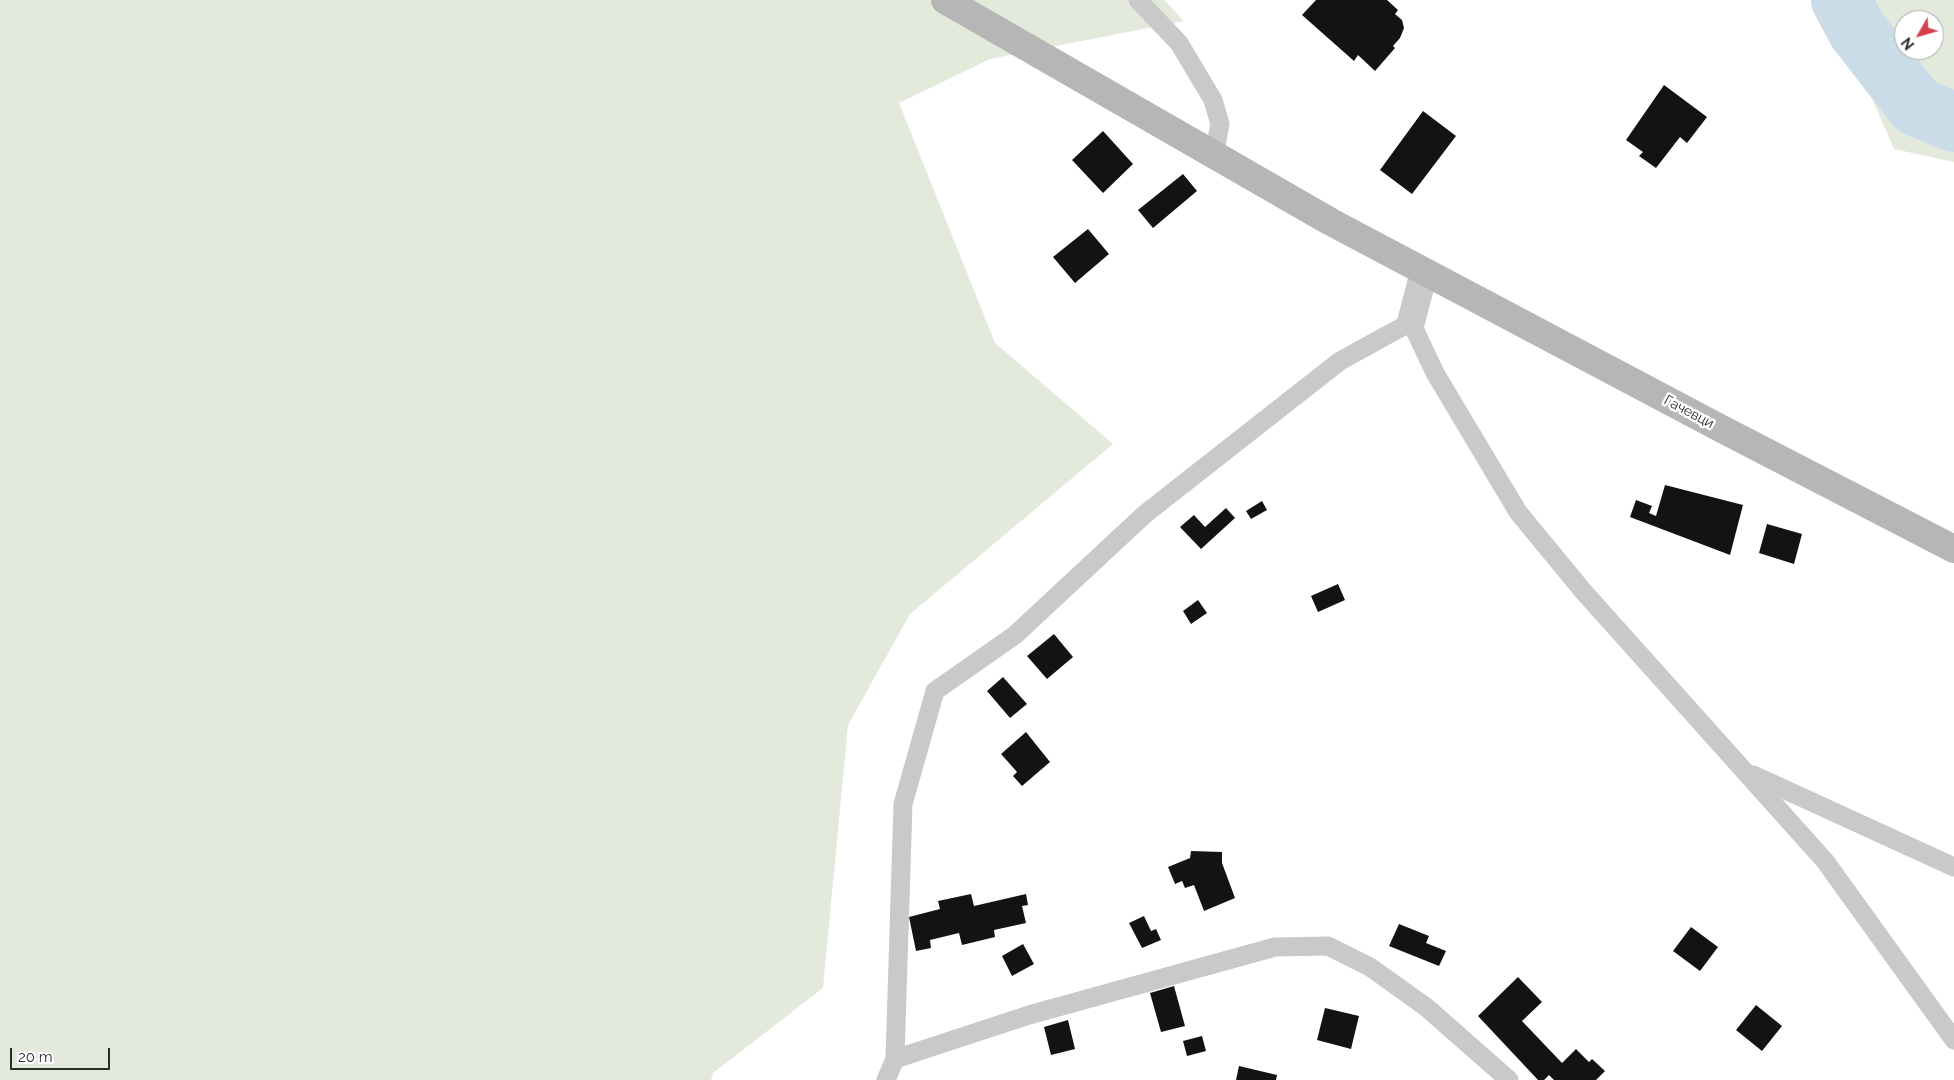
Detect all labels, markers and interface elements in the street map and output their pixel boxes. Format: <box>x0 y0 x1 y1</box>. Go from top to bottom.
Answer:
north arrow <box>1894 10 1944 60</box>
text: N <box>1898 34 1918 53</box>
street label: Гачевци <box>1661 392 1717 432</box>
scale bar <box>12 1038 112 1070</box>
text: 20 m <box>18 1048 53 1066</box>

